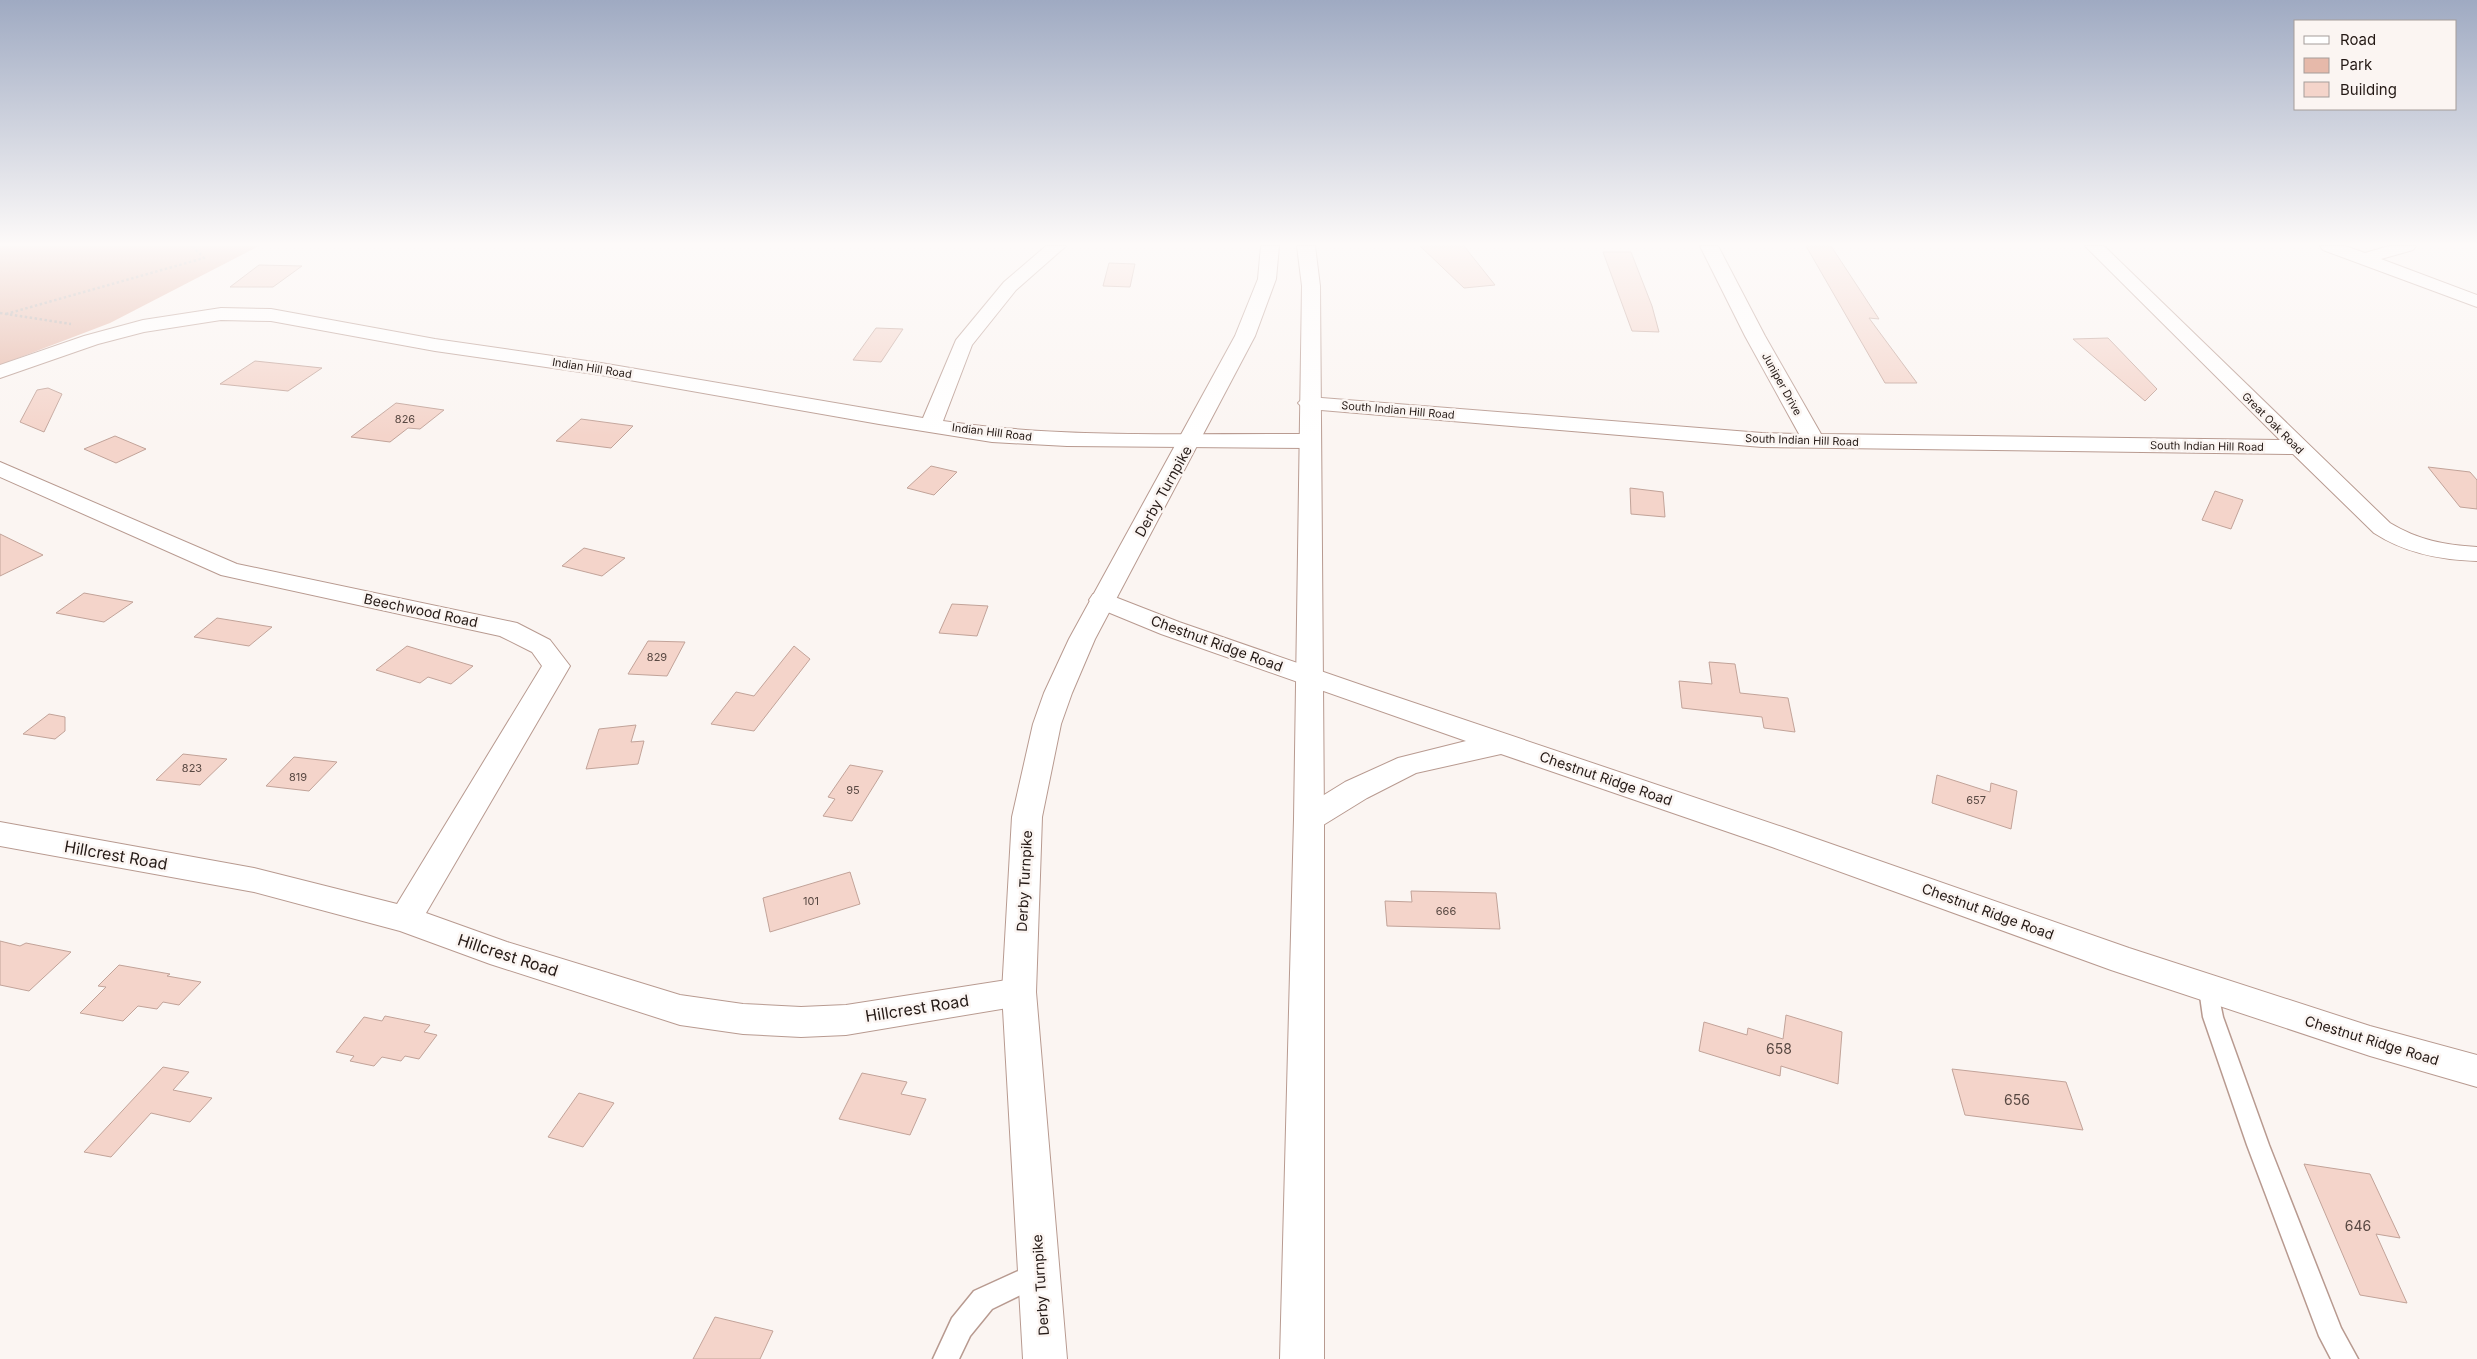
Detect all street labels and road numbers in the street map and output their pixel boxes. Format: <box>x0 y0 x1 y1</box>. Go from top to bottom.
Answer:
street label: Juniper Drive <box>1759 350 1805 418</box>
street label: Indian Hill Road <box>551 355 633 381</box>
street label: Great Oak Road <box>2239 389 2307 457</box>
street label: South Indian Hill Road <box>1341 398 1455 422</box>
street label: Indian Hill Road <box>951 420 1033 444</box>
street label: South Indian Hill Road <box>1745 431 1859 449</box>
street label: South Indian Hill Road <box>2150 438 2264 454</box>
street label: Derby Turnpike <box>1131 443 1195 539</box>
street label: Beechwood Road <box>362 590 480 630</box>
street label: Chestnut Ridge Road <box>1149 611 1285 675</box>
street label: Chestnut Ridge Road <box>1537 747 1675 809</box>
street label: Derby Turnpike <box>1013 830 1035 932</box>
street label: Hillcrest Road <box>63 836 169 874</box>
street label: Chestnut Ridge Road <box>1920 879 2056 943</box>
street label: Hillcrest Road <box>455 929 561 981</box>
street label: Hillcrest Road <box>864 990 970 1026</box>
street label: Chestnut Ridge Road <box>2303 1012 2441 1068</box>
street label: Derby Turnpike <box>1028 1234 1052 1336</box>

